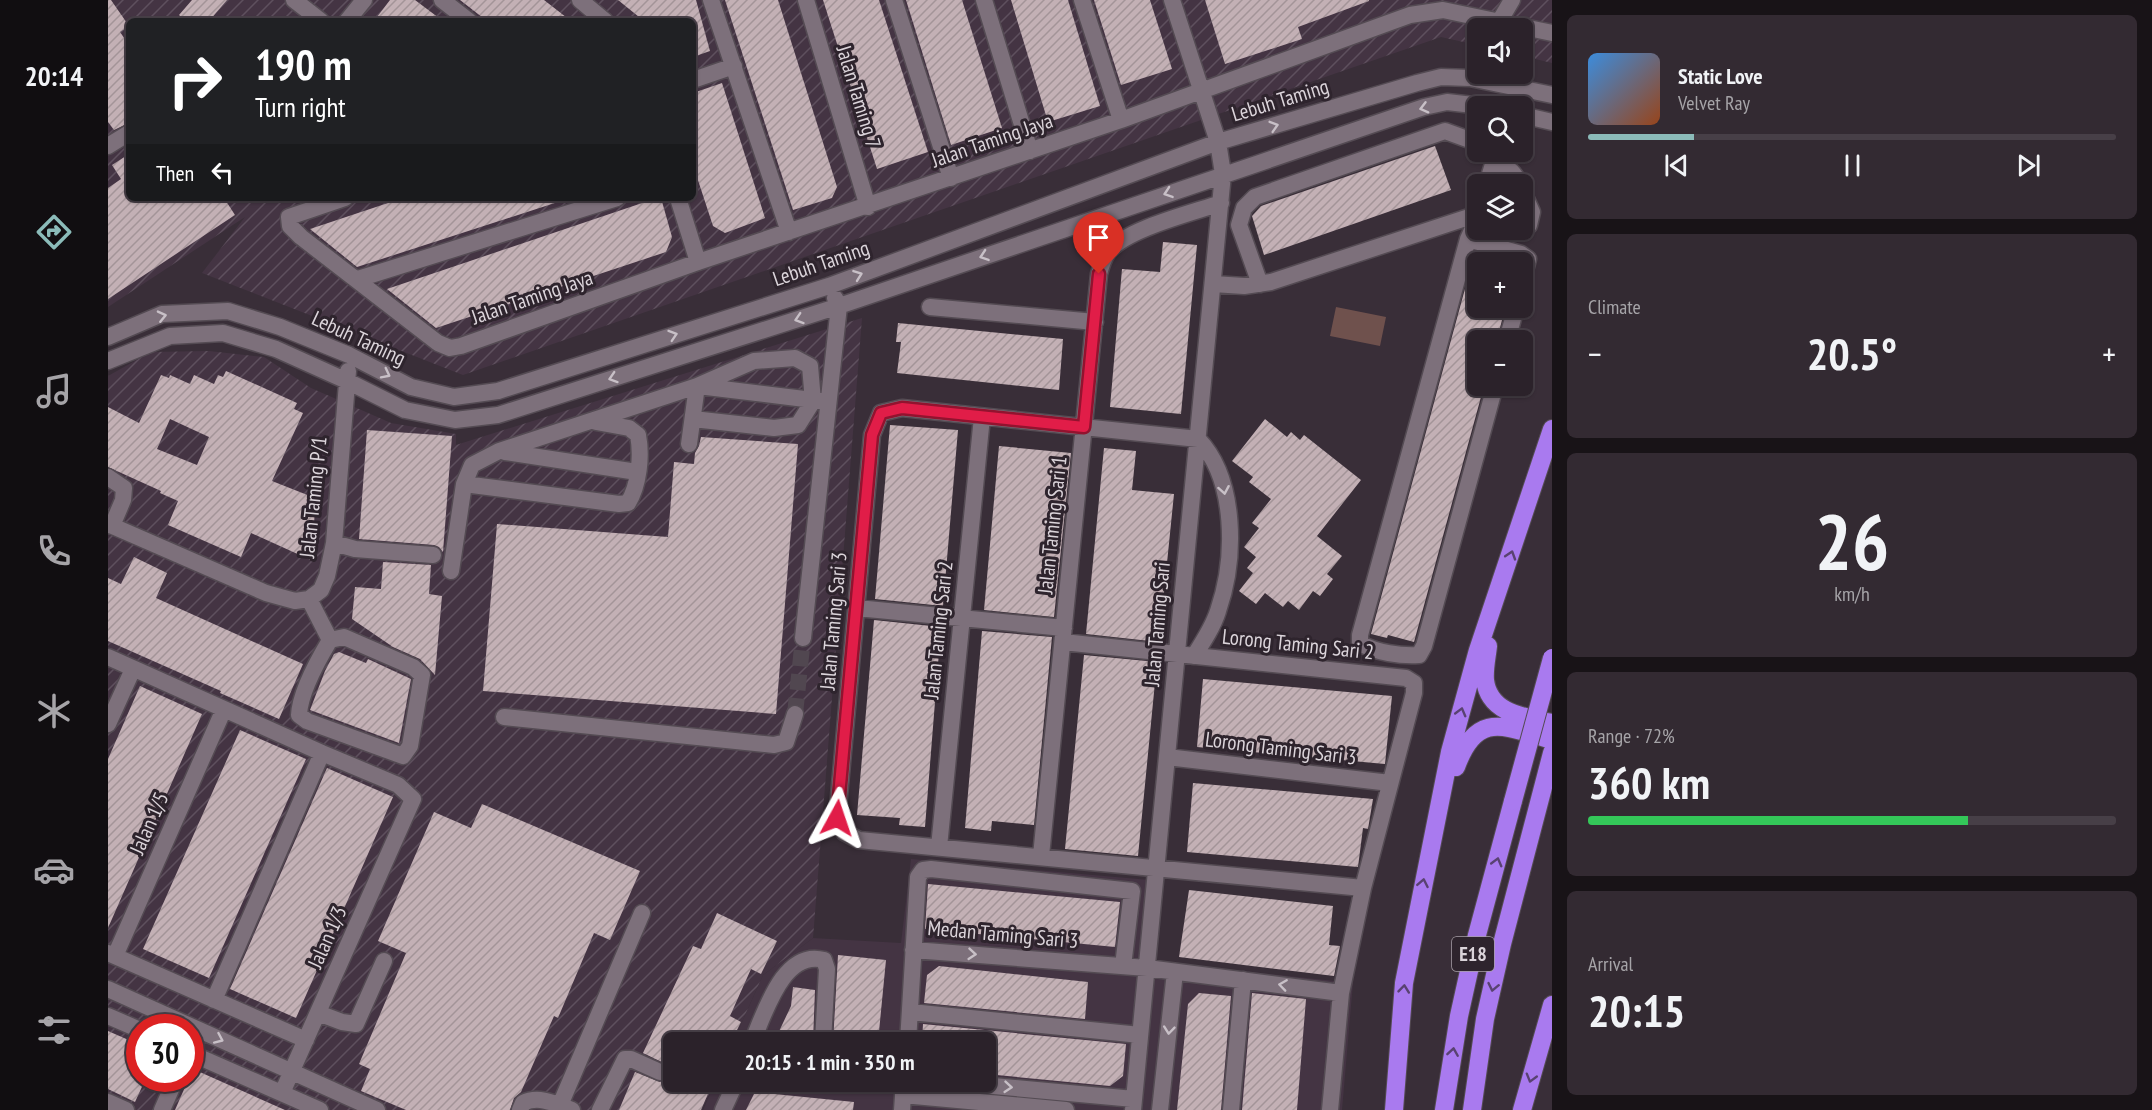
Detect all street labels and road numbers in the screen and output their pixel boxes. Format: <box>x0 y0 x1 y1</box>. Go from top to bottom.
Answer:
street label: Jalan Taming 7 <box>830 41 887 152</box>
street label: Lebuh Taming <box>1228 72 1332 128</box>
street label: Jalan Taming Jaya <box>927 107 1056 174</box>
street label: Lebuh Taming <box>769 234 873 292</box>
street label: Jalan Taming Jaya <box>467 264 596 331</box>
street label: Lebuh Taming <box>308 305 410 371</box>
street label: Jalan Taming P/1 <box>293 435 333 560</box>
street label: Jalan Taming Sari 1 <box>1031 455 1073 596</box>
street label: Jalan Taming Sari 3 <box>813 551 852 692</box>
street label: Jalan Taming Sari 2 <box>917 560 959 701</box>
street label: Jalan Taming Sari <box>1138 561 1176 688</box>
street label: Lorong Taming Sari 2 <box>1221 623 1375 665</box>
street label: Lorong Taming Sari 3 <box>1204 725 1358 771</box>
street label: Jalan 1/5 <box>123 788 175 859</box>
street label: Jalan 1/3 <box>301 902 353 973</box>
street label: Medan Taming Sari 3 <box>926 914 1080 954</box>
road number: E18 <box>1452 937 1494 971</box>

